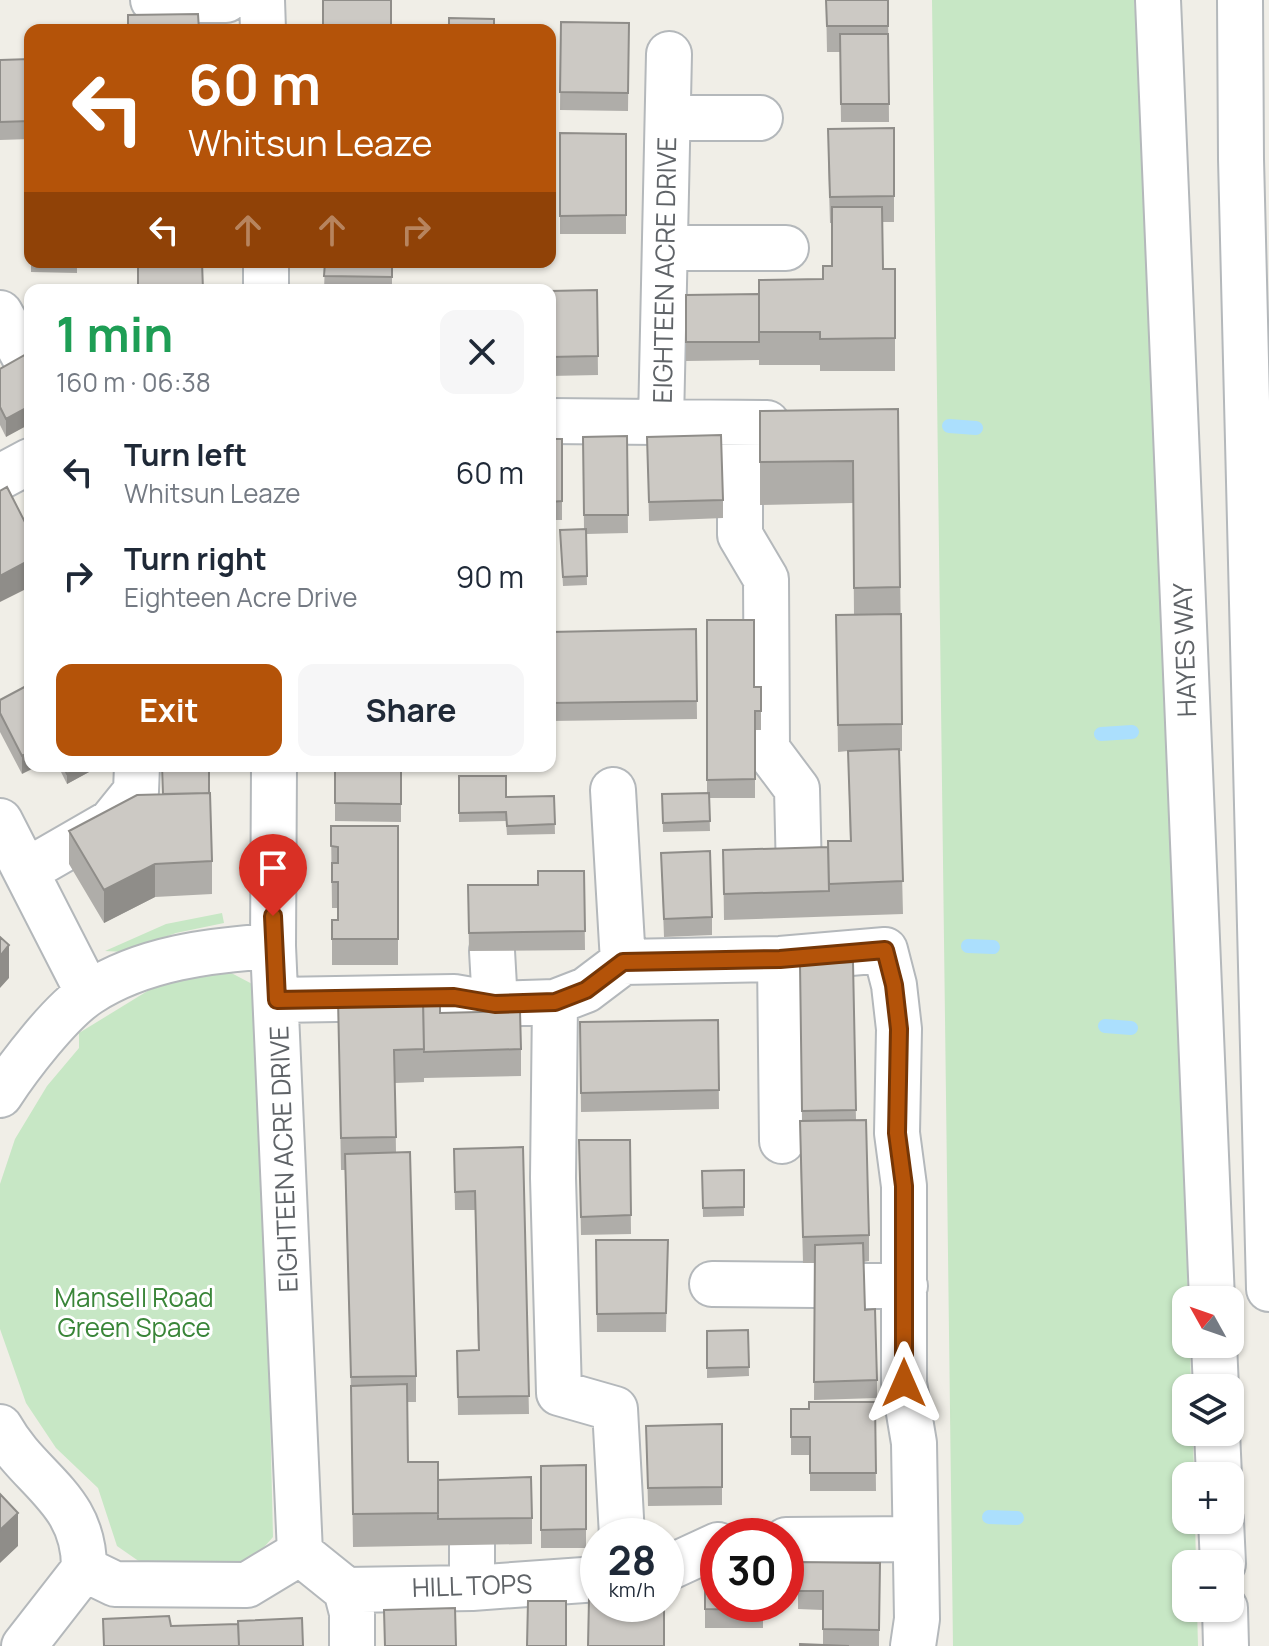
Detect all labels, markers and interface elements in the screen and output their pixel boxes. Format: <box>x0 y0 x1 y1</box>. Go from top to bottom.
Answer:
text: 60 m <box>188 45 321 122</box>
icon: left <box>56 56 160 160</box>
text: Whitsun Leaze <box>188 118 432 167</box>
street label: EIGHTEEN ACRE DRIVE <box>644 136 684 404</box>
icon: left <box>142 208 186 252</box>
icon: ahead <box>226 208 270 252</box>
icon: ahead <box>310 208 354 252</box>
icon: right <box>394 208 438 252</box>
text: 1 min <box>56 301 173 366</box>
button: close <box>440 310 524 394</box>
text: 160 m · 06:38 <box>56 364 211 400</box>
text: Turn left <box>124 434 247 475</box>
icon: left <box>56 450 100 494</box>
text: 60 m <box>456 452 524 493</box>
text: Whitsun Leaze <box>124 475 301 511</box>
text: Turn right <box>124 538 267 579</box>
icon: right <box>56 554 100 598</box>
text: 90 m <box>456 556 524 597</box>
text: Eighteen Acre Drive <box>124 579 357 615</box>
street label: HAYES WAY <box>1164 582 1204 718</box>
button: Exit <box>56 664 282 756</box>
button: Share <box>298 664 524 756</box>
pin <box>239 834 307 916</box>
icon: arrive <box>251 846 295 890</box>
street label: EIGHTEEN ACRE DRIVE <box>260 1025 306 1293</box>
park label: Mansell Road Green Space <box>54 1279 214 1345</box>
north arrow <box>1172 1286 1244 1358</box>
map controls <box>1172 1286 1244 1622</box>
position arrow <box>862 1341 946 1425</box>
button: layers <box>1172 1374 1244 1446</box>
button: + <box>1172 1462 1244 1534</box>
speed limit sign: 30 <box>700 1518 804 1622</box>
text: 28 <box>608 1532 656 1587</box>
button: − <box>1172 1550 1244 1622</box>
street label: HILL TOPS <box>411 1565 533 1605</box>
text: km/h <box>609 1576 655 1603</box>

